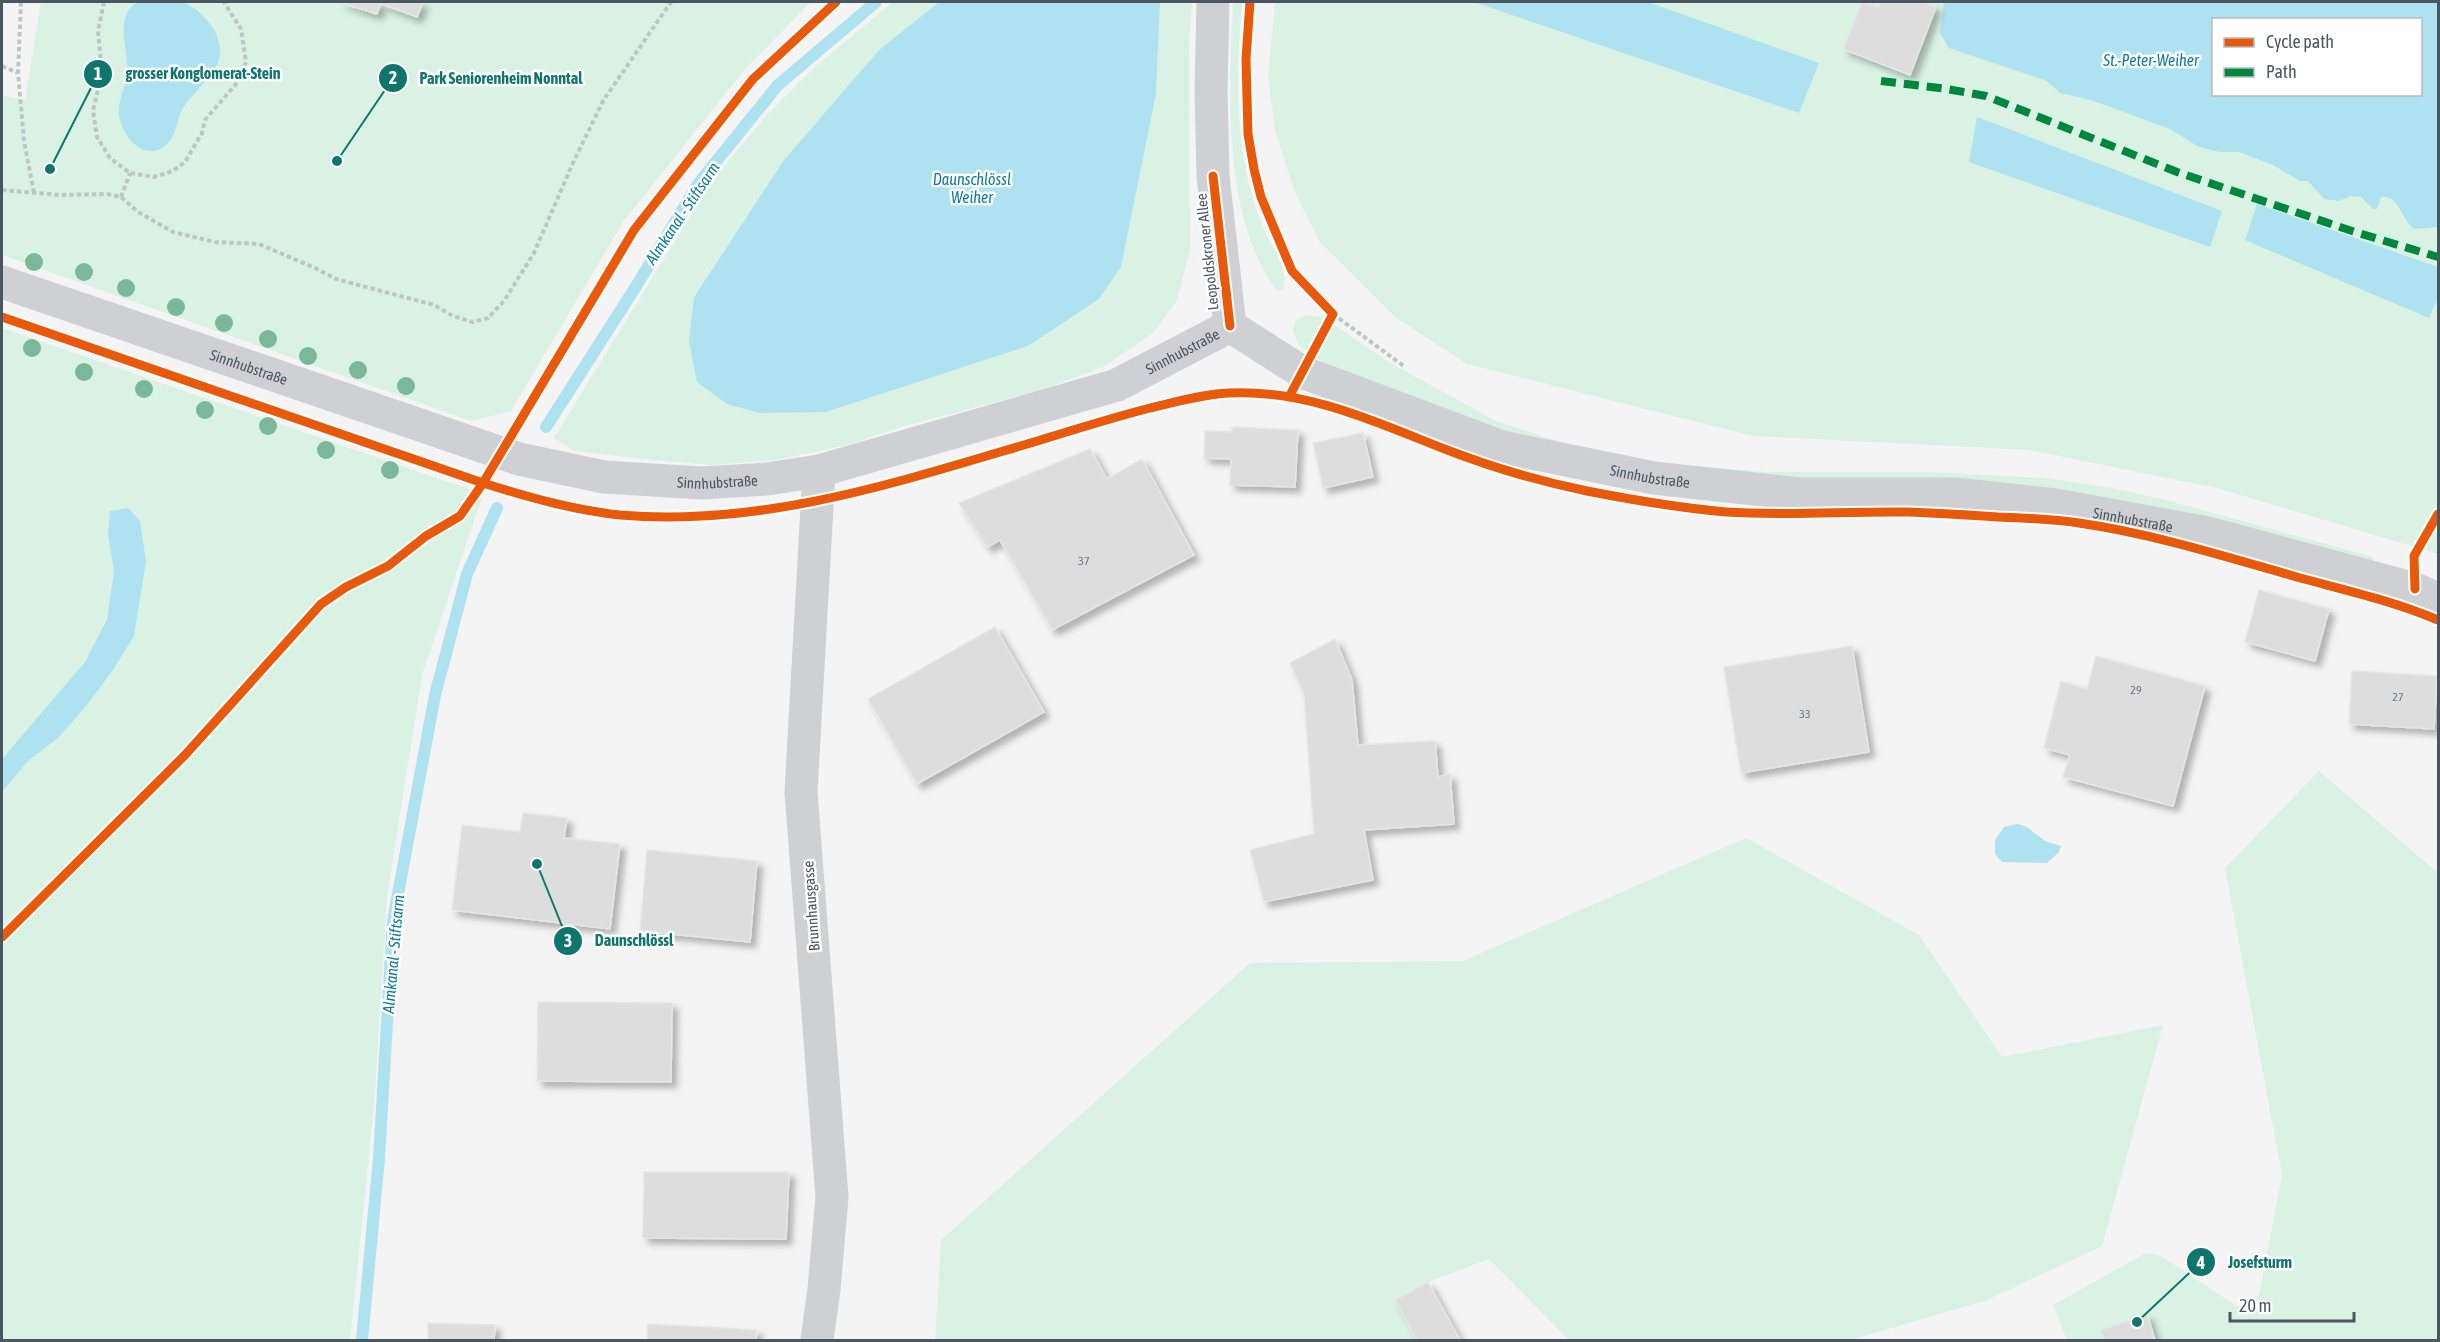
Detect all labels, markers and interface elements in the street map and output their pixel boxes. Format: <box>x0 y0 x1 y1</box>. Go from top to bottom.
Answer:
legend <box>2212 18 2422 96</box>
text: Cycle path <box>2266 31 2334 52</box>
water label: St.-Peter-Weiher <box>2102 51 2200 69</box>
callout: grosser Konglomerat-Stein <box>83 57 292 91</box>
callout: Park Seniorenheim Nonntal <box>378 61 595 95</box>
text: Path <box>2266 61 2297 82</box>
text: 1 <box>94 63 102 84</box>
text: grosser Konglomerat-Stein <box>126 64 281 82</box>
text: 2 <box>389 67 397 88</box>
text: Park Seniorenheim Nonntal <box>420 69 583 87</box>
water label: Almkanal - Stiftsarm <box>641 158 723 268</box>
water label: Daunschlössl Weiher <box>933 170 1011 206</box>
street label: Leopoldskroner Allee <box>1192 193 1222 311</box>
street label: Sinnhubstraße <box>1143 325 1222 377</box>
street label: Sinnhubstraße <box>208 345 290 388</box>
street label: Sinnhubstraße <box>1609 461 1691 490</box>
street label: Sinnhubstraße <box>677 471 758 492</box>
street label: Sinnhubstraße <box>2092 504 2174 535</box>
house number: 37 <box>1078 554 1090 568</box>
house number: 29 <box>2130 683 2142 697</box>
house number: 27 <box>2392 690 2404 704</box>
house number: 33 <box>1799 707 1811 721</box>
street label: Brunnhausgasse <box>799 860 823 952</box>
water label: Almkanal - Stiftsarm <box>379 893 407 1015</box>
callout: Daunschlössl <box>553 924 685 958</box>
text: 3 <box>564 930 572 951</box>
text: Daunschlössl <box>595 931 674 949</box>
callout: Josefsturm <box>2186 1245 2304 1279</box>
text: 4 <box>2196 1252 2205 1273</box>
text: Josefsturm <box>2227 1253 2292 1271</box>
scale bar <box>2230 1285 2354 1323</box>
text: 20 m <box>2239 1295 2271 1316</box>

